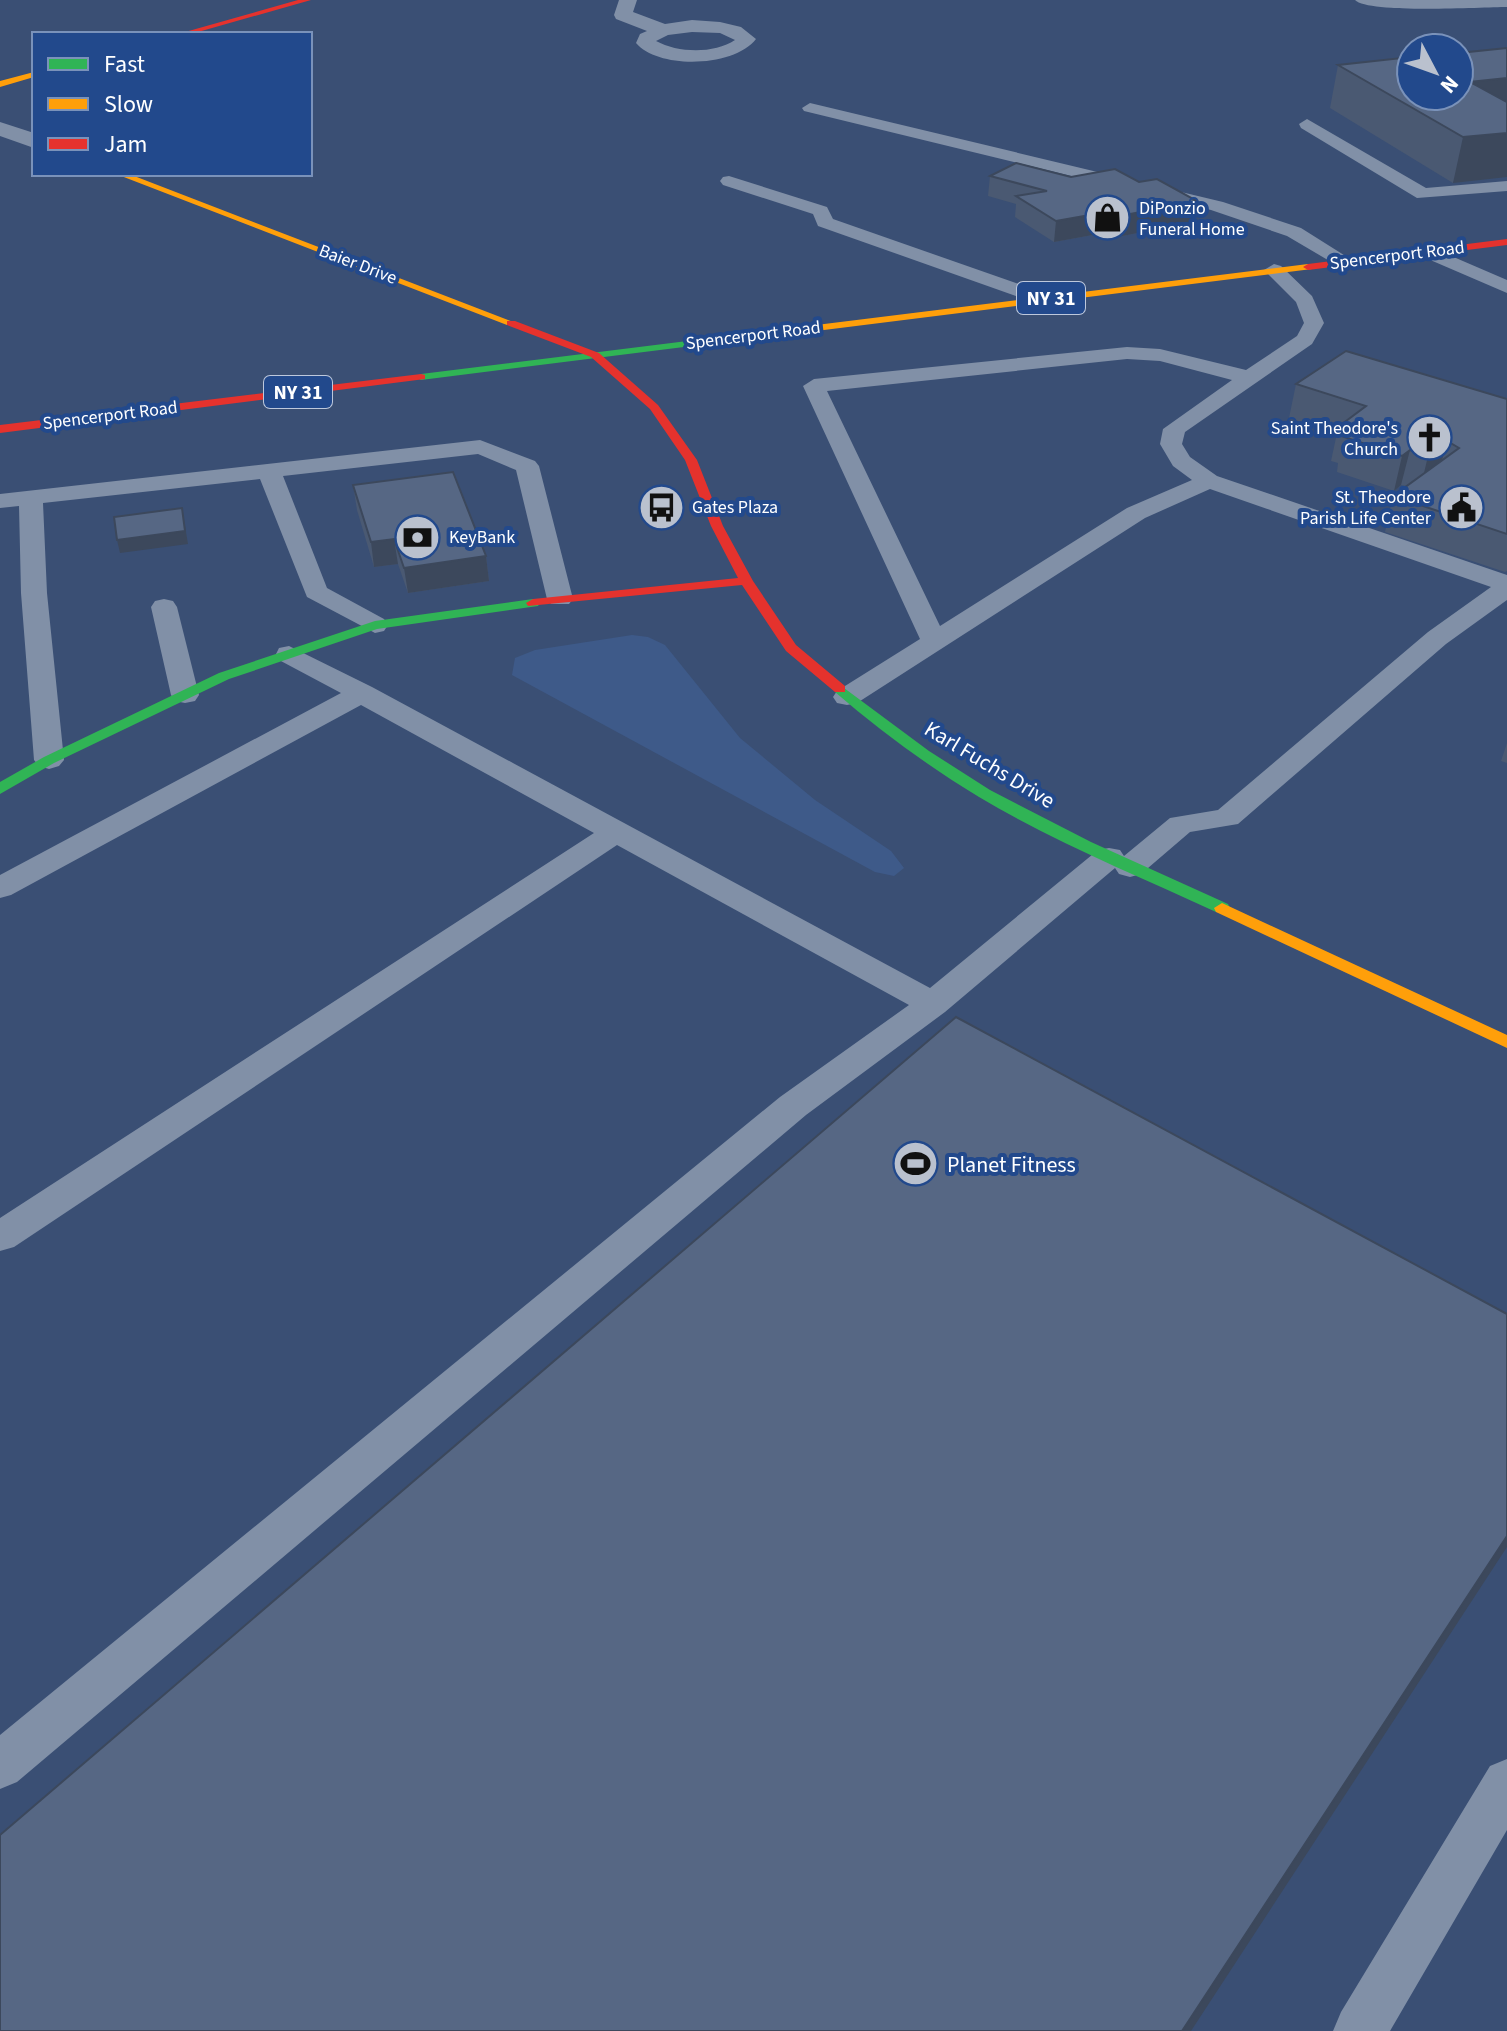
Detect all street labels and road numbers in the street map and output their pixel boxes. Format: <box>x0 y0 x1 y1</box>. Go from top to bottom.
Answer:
street label: Spencerport Road <box>1328 235 1466 276</box>
street label: Baier Drive <box>315 238 401 291</box>
road number: NY 31 <box>1017 282 1085 314</box>
street label: Spencerport Road <box>684 315 822 356</box>
road number: NY 31 <box>264 376 332 408</box>
street label: Spencerport Road <box>41 395 179 436</box>
street label: Karl Fuchs Drive <box>918 713 1061 817</box>

